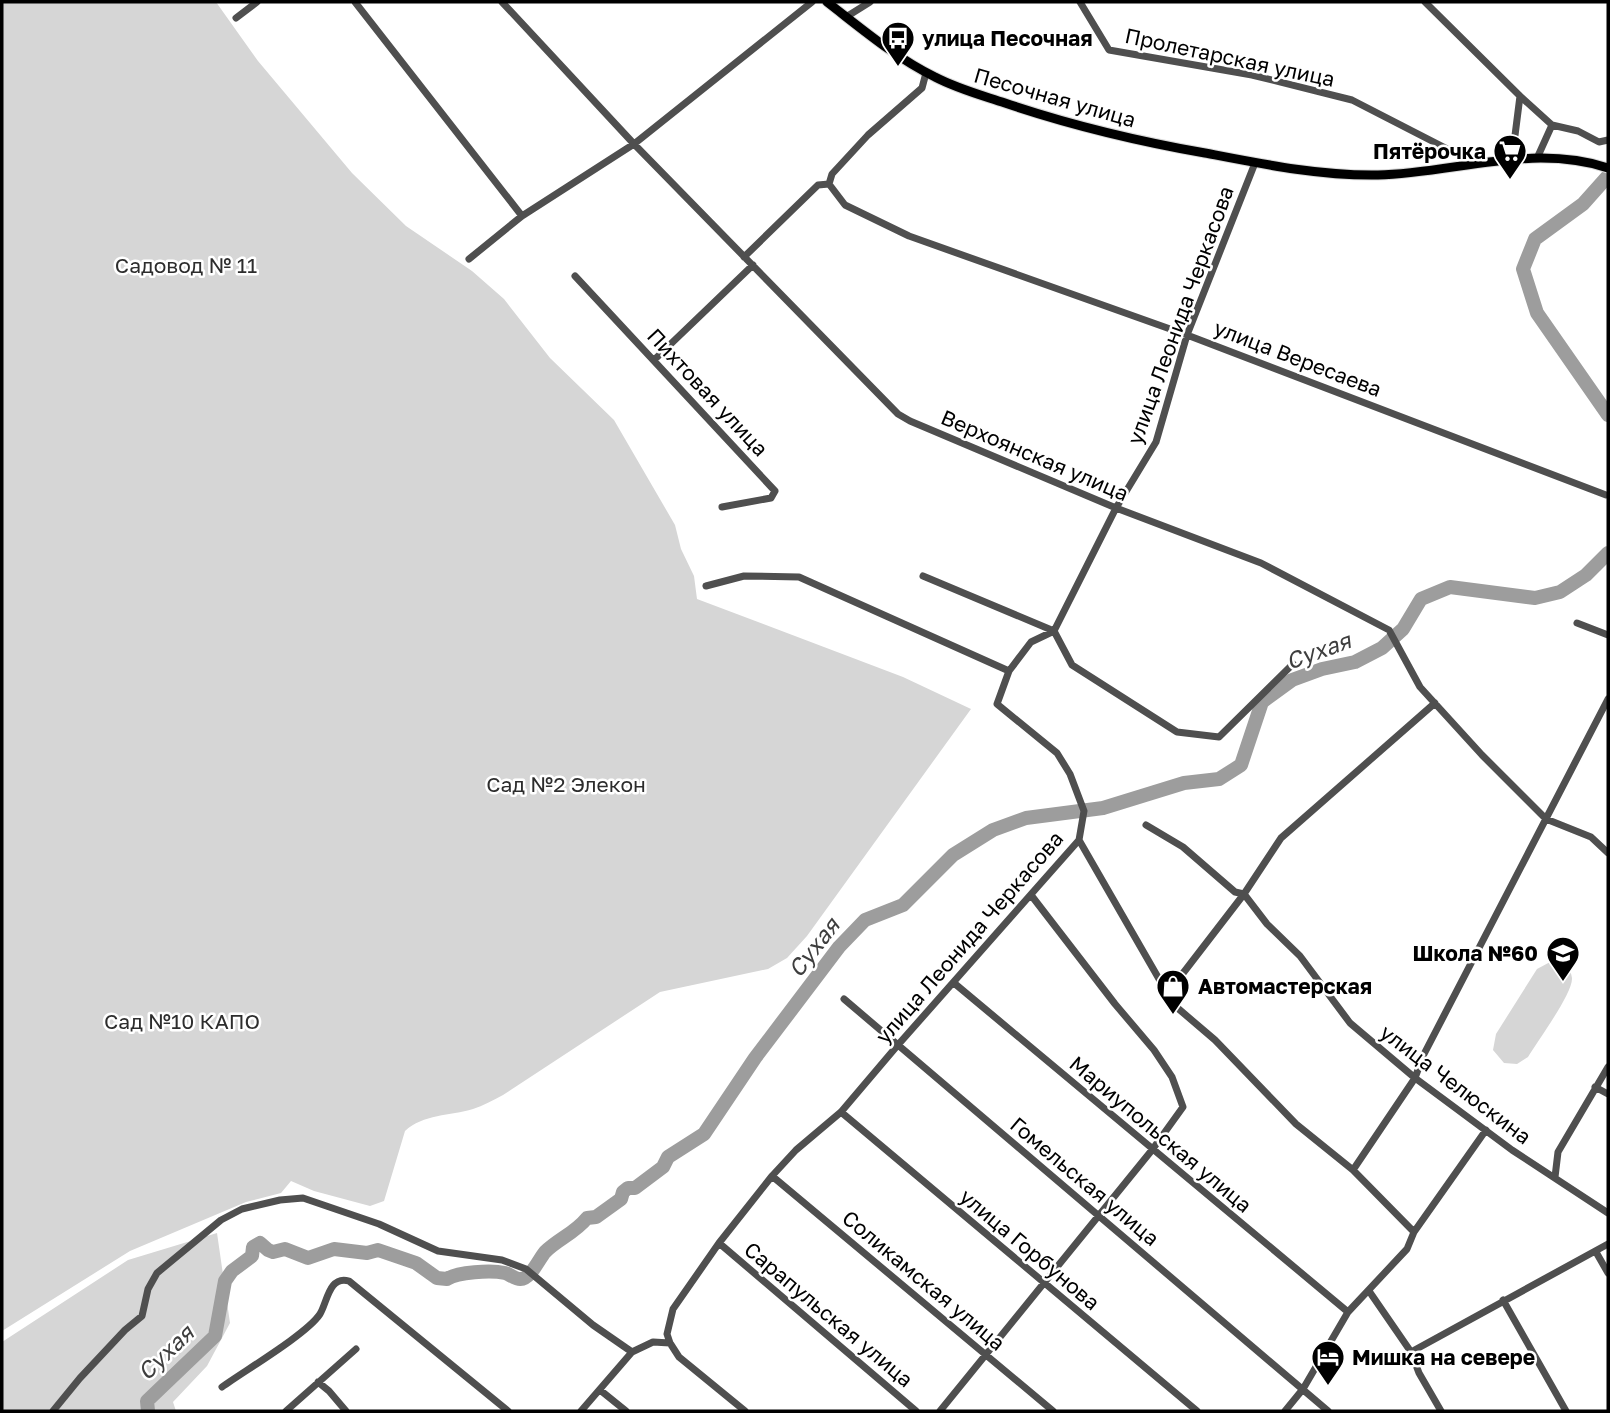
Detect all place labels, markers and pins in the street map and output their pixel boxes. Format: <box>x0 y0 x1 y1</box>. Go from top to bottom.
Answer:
bus stop icon: улица Песочная <box>879 19 917 68</box>
place label: улица Песочная <box>922 25 1092 51</box>
supermarket icon: Пятёрочка <box>1491 132 1529 181</box>
place label: Пятёрочка <box>1373 138 1486 164</box>
school or university icon: Школа №60 <box>1544 934 1582 983</box>
place label: Школа №60 <box>1413 940 1538 966</box>
shop icon: Автомастерская <box>1154 967 1192 1016</box>
place label: Автомастерская <box>1198 973 1372 999</box>
hotel icon: Мишка на севере <box>1309 1338 1347 1387</box>
place label: Мишка на севере <box>1352 1344 1535 1370</box>

